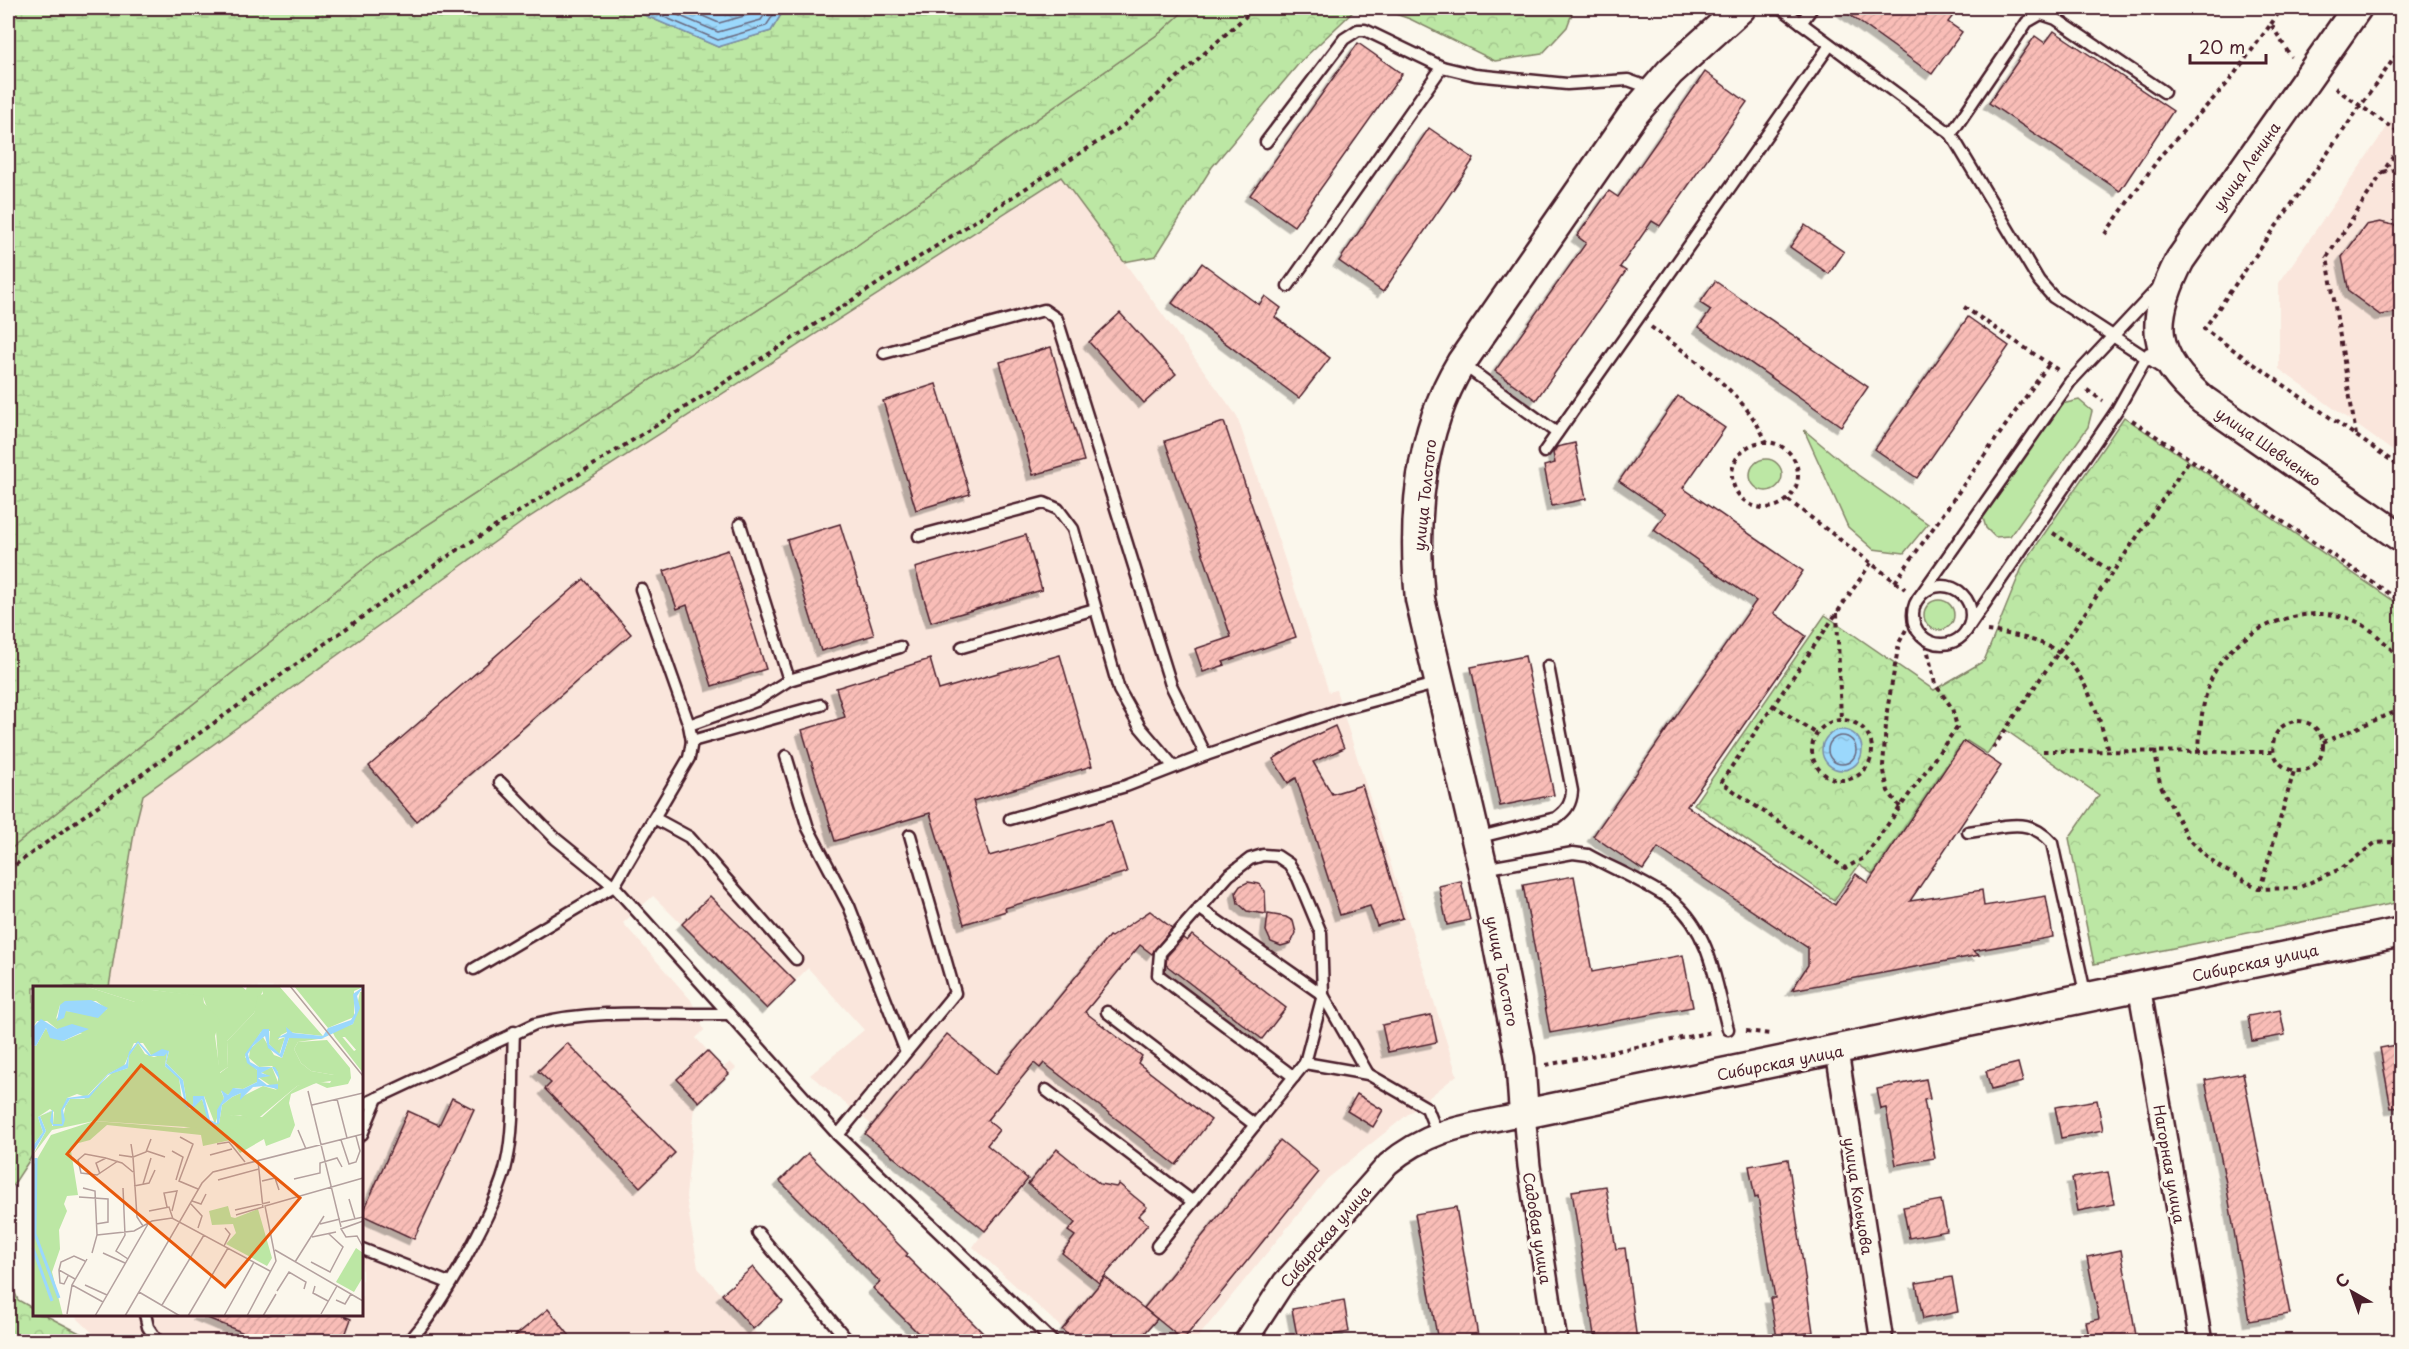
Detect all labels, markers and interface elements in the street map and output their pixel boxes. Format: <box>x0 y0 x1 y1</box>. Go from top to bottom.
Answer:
scale bar <box>2190 27 2266 65</box>
text: 20 m <box>2199 33 2245 60</box>
street label: улица Ленина <box>2207 116 2286 215</box>
street label: улица Шевченко <box>2211 401 2327 491</box>
street label: улица Толстого <box>1407 438 1441 552</box>
street label: улица Толстого <box>1481 914 1525 1028</box>
street label: Сибирская улица <box>2190 937 2321 987</box>
inset map <box>33 986 363 1316</box>
street label: Сибирская улица <box>1715 1038 1846 1086</box>
street label: Нагорная улица <box>2148 1103 2192 1226</box>
street label: улица Кольцова <box>1838 1136 1880 1257</box>
street label: Садовая улица <box>1518 1170 1558 1286</box>
street label: Сибирская улица <box>1274 1180 1376 1292</box>
north arrow <box>2322 1262 2382 1322</box>
text: С <box>2329 1267 2354 1293</box>

